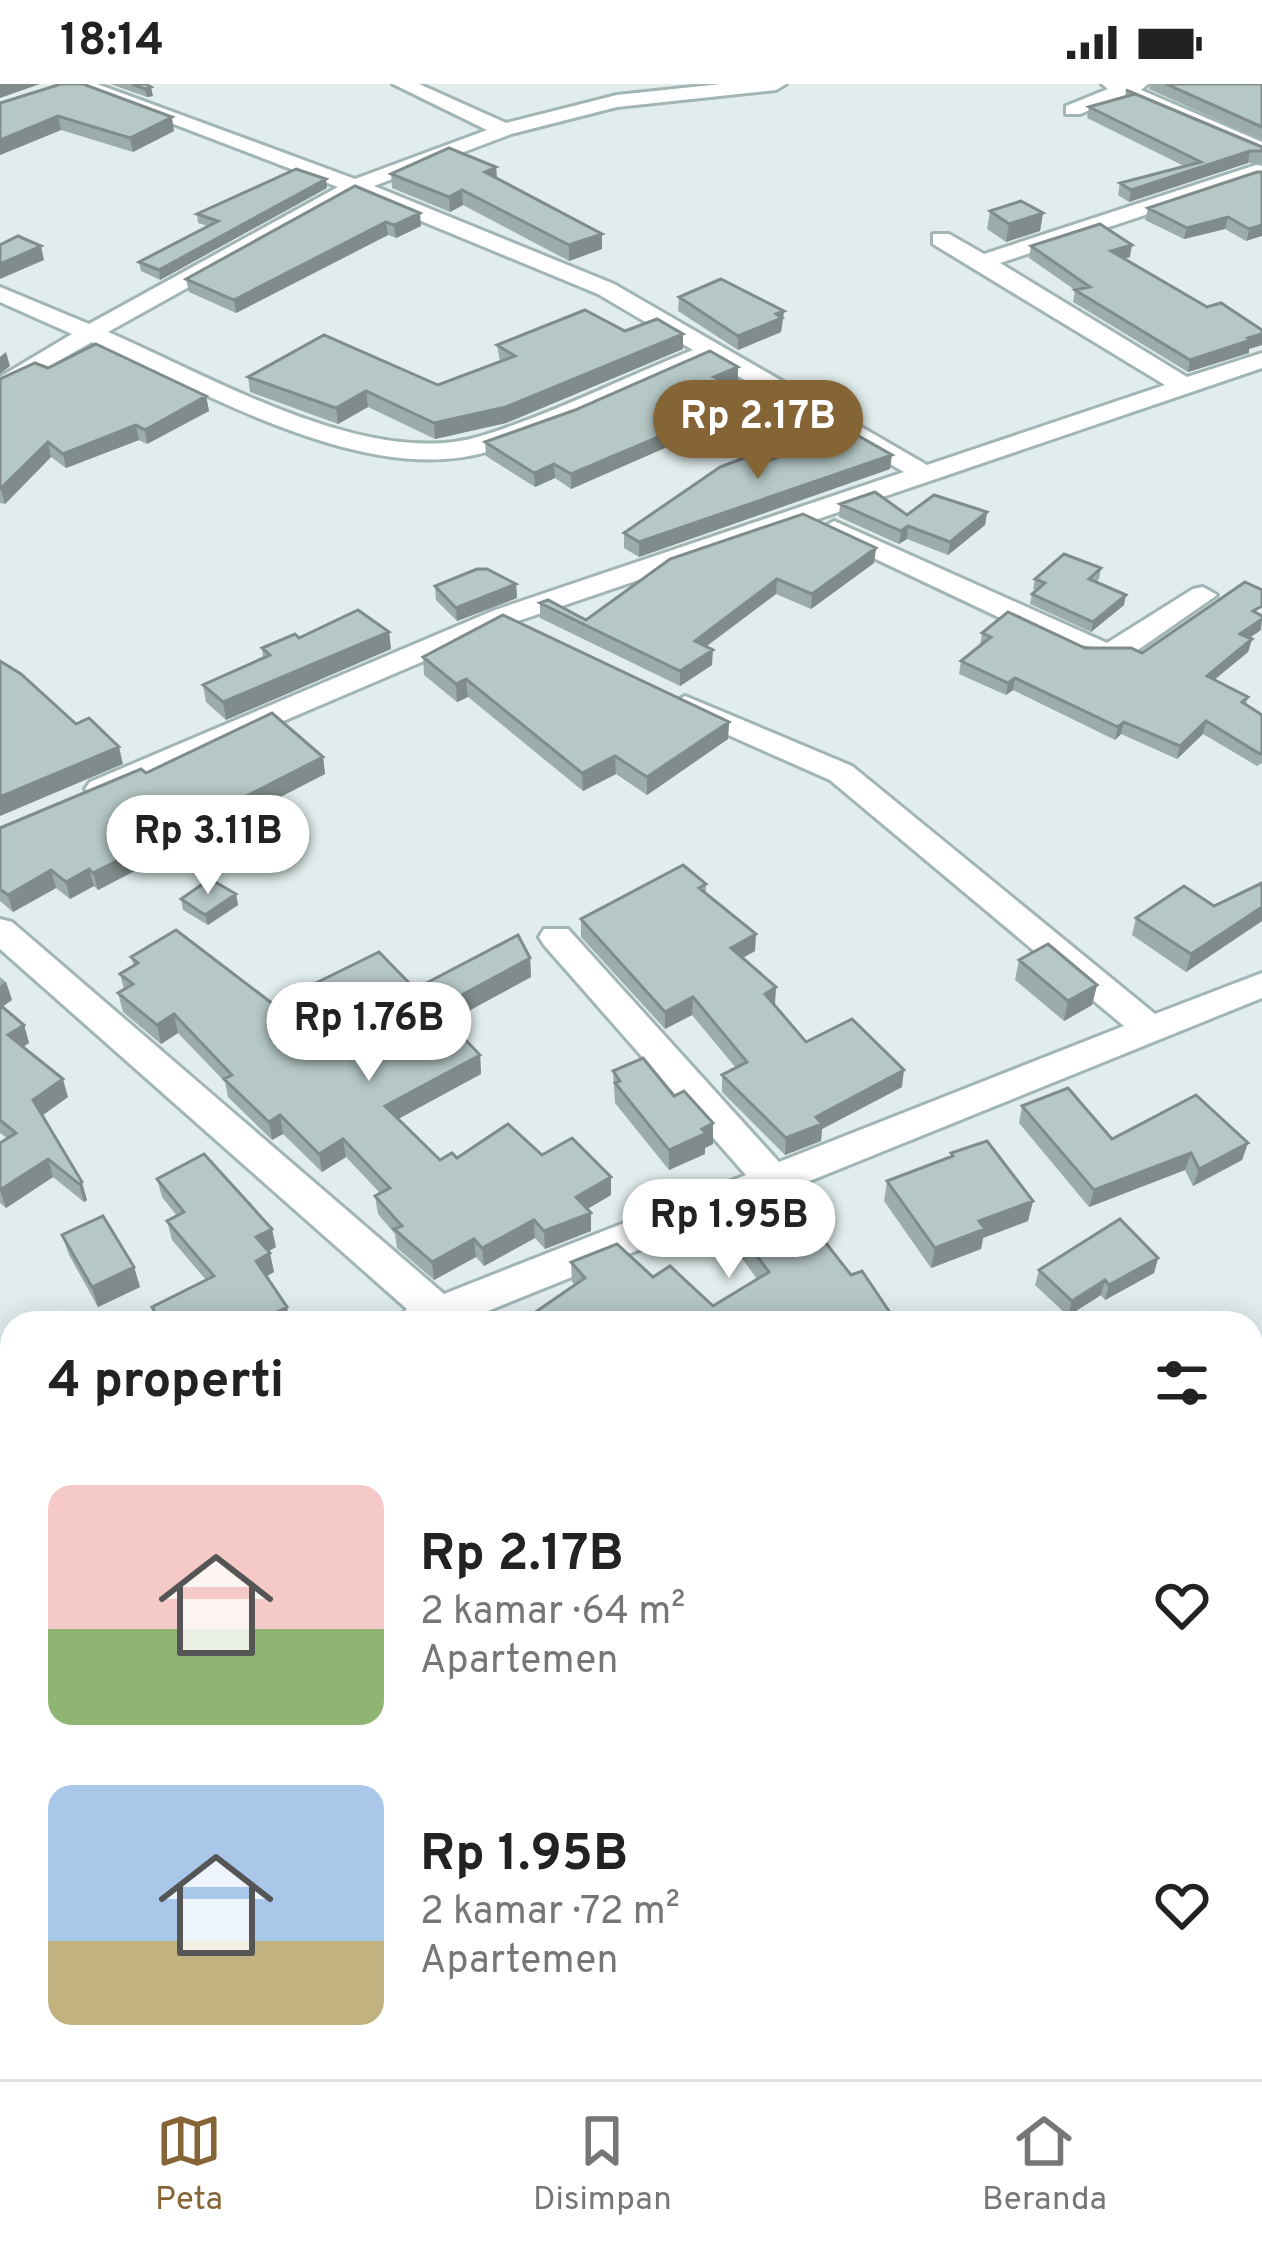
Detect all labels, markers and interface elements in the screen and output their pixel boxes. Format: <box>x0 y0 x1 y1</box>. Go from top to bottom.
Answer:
text: 18:14 <box>60 14 164 71</box>
pin: Rp 2.17B <box>634 380 882 482</box>
text: Rp 2.17B <box>680 394 836 443</box>
pin: Rp 3.11B <box>84 795 332 897</box>
text: Rp 3.11B <box>133 809 283 858</box>
pin: Rp 1.76B <box>245 982 493 1084</box>
text: Rp 1.76B <box>293 996 445 1045</box>
pin: Rp 1.95B <box>605 1179 853 1281</box>
text: Rp 1.95B <box>649 1193 809 1242</box>
icon: filters <box>1149 1350 1215 1416</box>
text: 4 properti <box>48 1351 284 1416</box>
text: Rp 2.17B <box>420 1524 624 1589</box>
icon: home <box>144 1533 288 1677</box>
icon: heart <box>1149 1572 1215 1638</box>
text: 2 kamar · 64 m² <box>420 1589 685 1638</box>
text: Apartemen <box>420 1638 619 1687</box>
text: Rp 1.95B <box>420 1824 628 1889</box>
icon: home <box>144 1833 288 1977</box>
icon: heart <box>1149 1872 1215 1938</box>
text: 2 kamar · 72 m² <box>420 1889 680 1938</box>
text: Apartemen <box>420 1938 619 1987</box>
tab: Peta <box>155 2108 223 2222</box>
tab: Disimpan <box>533 2108 672 2222</box>
tab: Beranda <box>982 2108 1107 2222</box>

